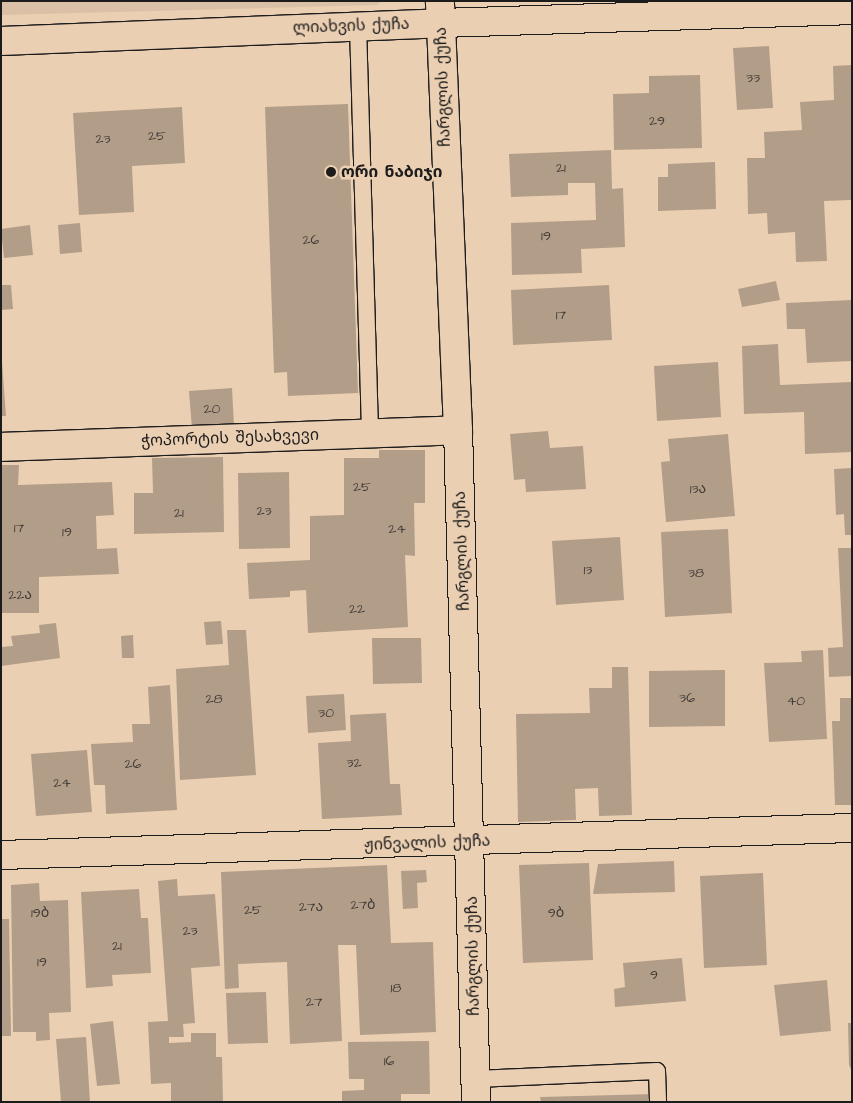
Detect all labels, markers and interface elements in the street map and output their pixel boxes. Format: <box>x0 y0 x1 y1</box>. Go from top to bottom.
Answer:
street label: ლიახვის ქუჩა <box>292 14 410 38</box>
street label: ჩარგლის ქუჩა <box>431 27 455 147</box>
house number: 33 <box>746 70 760 86</box>
house number: 29 <box>649 113 665 129</box>
house number: 25 <box>148 128 166 144</box>
house number: 23 <box>95 131 111 147</box>
house number: 21 <box>556 160 566 176</box>
place label: ორი ნაბიჯი <box>341 162 442 182</box>
marker: ორი ნაბიჯი <box>325 166 337 178</box>
house number: 19 <box>541 228 551 244</box>
house number: 26 <box>303 232 319 248</box>
house number: 17 <box>556 307 566 323</box>
house number: 20 <box>204 401 220 417</box>
street label: ჭოპორტის შესახვევი <box>141 425 319 451</box>
house number: 25 <box>353 479 371 495</box>
house number: 13ა <box>690 481 706 497</box>
street label: ჩარგლის ქუჩა <box>450 491 474 611</box>
house number: 23 <box>256 503 272 519</box>
house number: 21 <box>174 505 184 521</box>
house number: 17 <box>14 520 24 536</box>
house number: 24 <box>388 521 406 537</box>
house number: 19 <box>62 524 72 540</box>
house number: 13 <box>584 562 592 578</box>
house number: 38 <box>688 565 704 581</box>
house number: 22ა <box>8 587 32 603</box>
house number: 22 <box>349 601 365 617</box>
house number: 36 <box>679 690 695 706</box>
house number: 28 <box>205 691 223 707</box>
house number: 40 <box>787 693 805 709</box>
house number: 30 <box>318 705 334 721</box>
house number: 32 <box>346 755 362 771</box>
house number: 26 <box>125 756 141 772</box>
house number: 24 <box>53 775 71 791</box>
street label: ჟინვალის ქუჩა <box>363 831 491 855</box>
street label: ჩარგლის ქუჩა <box>462 896 484 1016</box>
house number: 27ბ <box>350 897 376 913</box>
house number: 27ა <box>299 899 323 915</box>
house number: 25 <box>244 902 262 918</box>
house number: 19ბ <box>31 905 49 921</box>
house number: 9ბ <box>548 905 564 921</box>
house number: 23 <box>182 923 198 939</box>
house number: 21 <box>112 938 122 954</box>
house number: 19 <box>37 954 47 970</box>
house number: 9 <box>650 967 658 983</box>
house number: 18 <box>391 980 401 996</box>
house number: 27 <box>306 994 322 1010</box>
house number: 16 <box>384 1053 394 1069</box>

